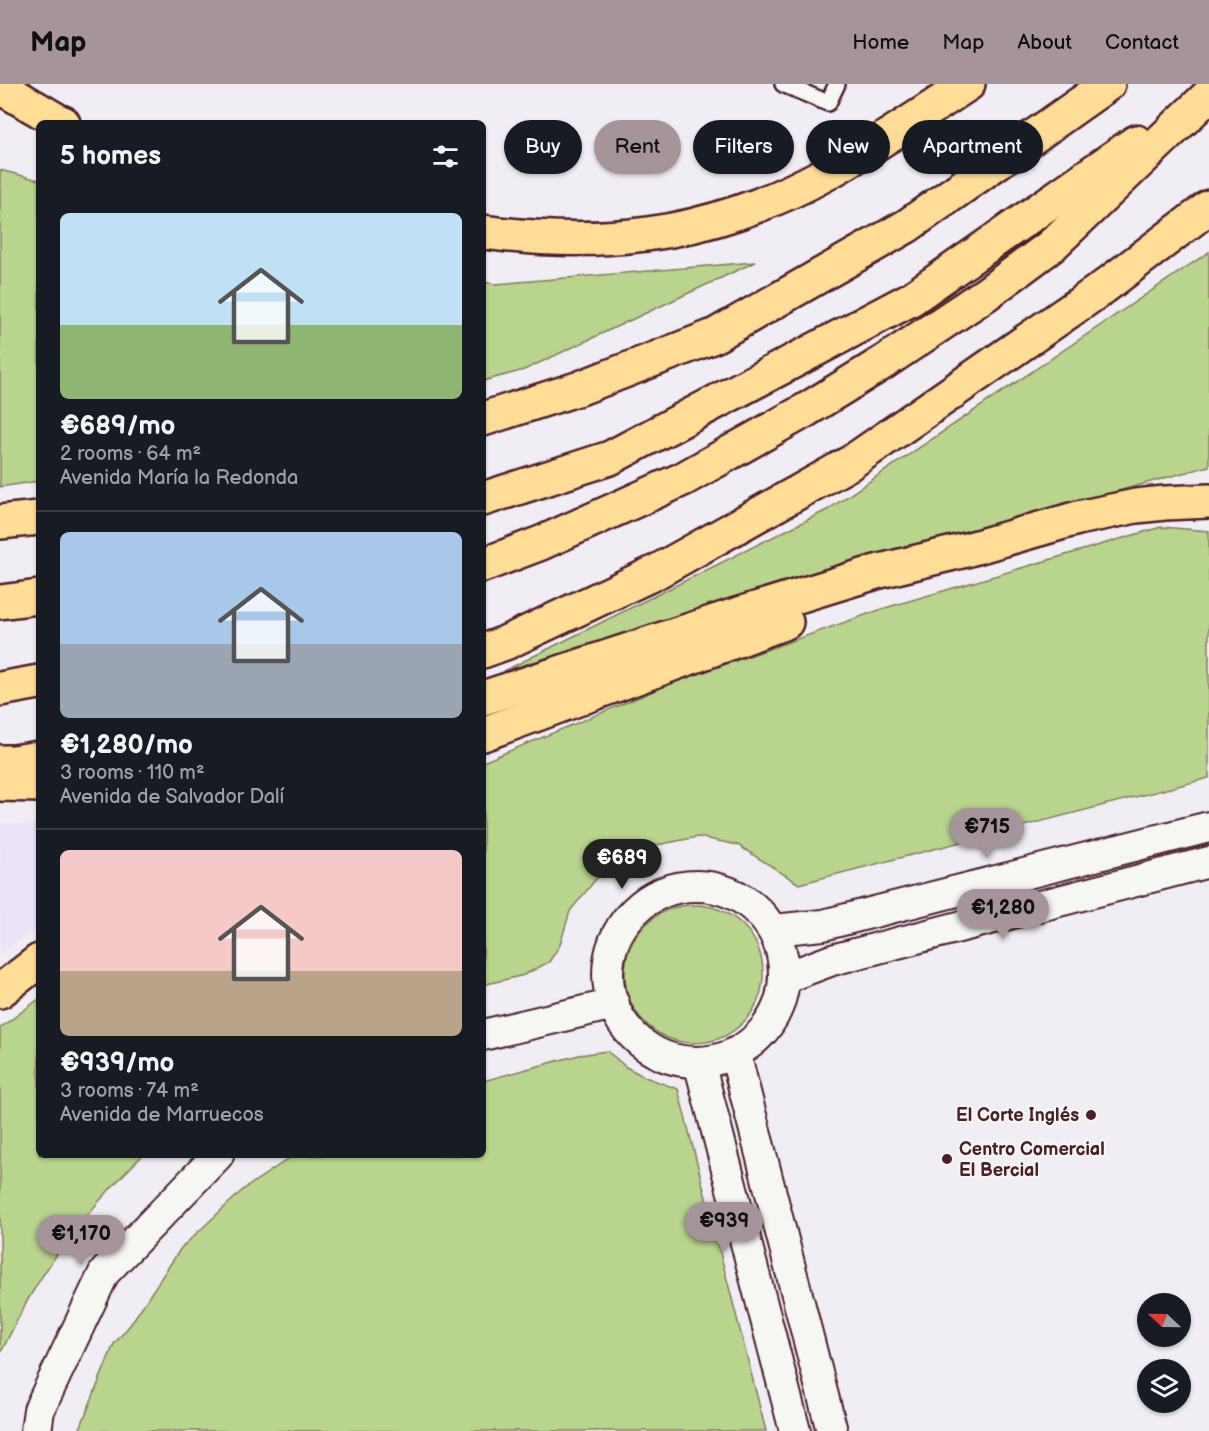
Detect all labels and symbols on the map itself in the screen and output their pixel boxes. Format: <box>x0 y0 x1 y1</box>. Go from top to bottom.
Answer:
pin: €715 <box>951 808 1023 859</box>
pin: €689 <box>586 839 658 890</box>
pin: €1,280 <box>954 889 1052 940</box>
place label: El Corte Inglés <box>956 1105 1079 1126</box>
marker: El Corte Inglés <box>1084 1108 1098 1122</box>
place label: Centro Comercial El Bercial <box>959 1139 1105 1181</box>
marker: Centro Comercial El Bercial <box>940 1152 954 1166</box>
pin: €939 <box>688 1202 760 1253</box>
pin: €1,170 <box>32 1215 130 1266</box>
north arrow <box>1137 1293 1191 1347</box>

